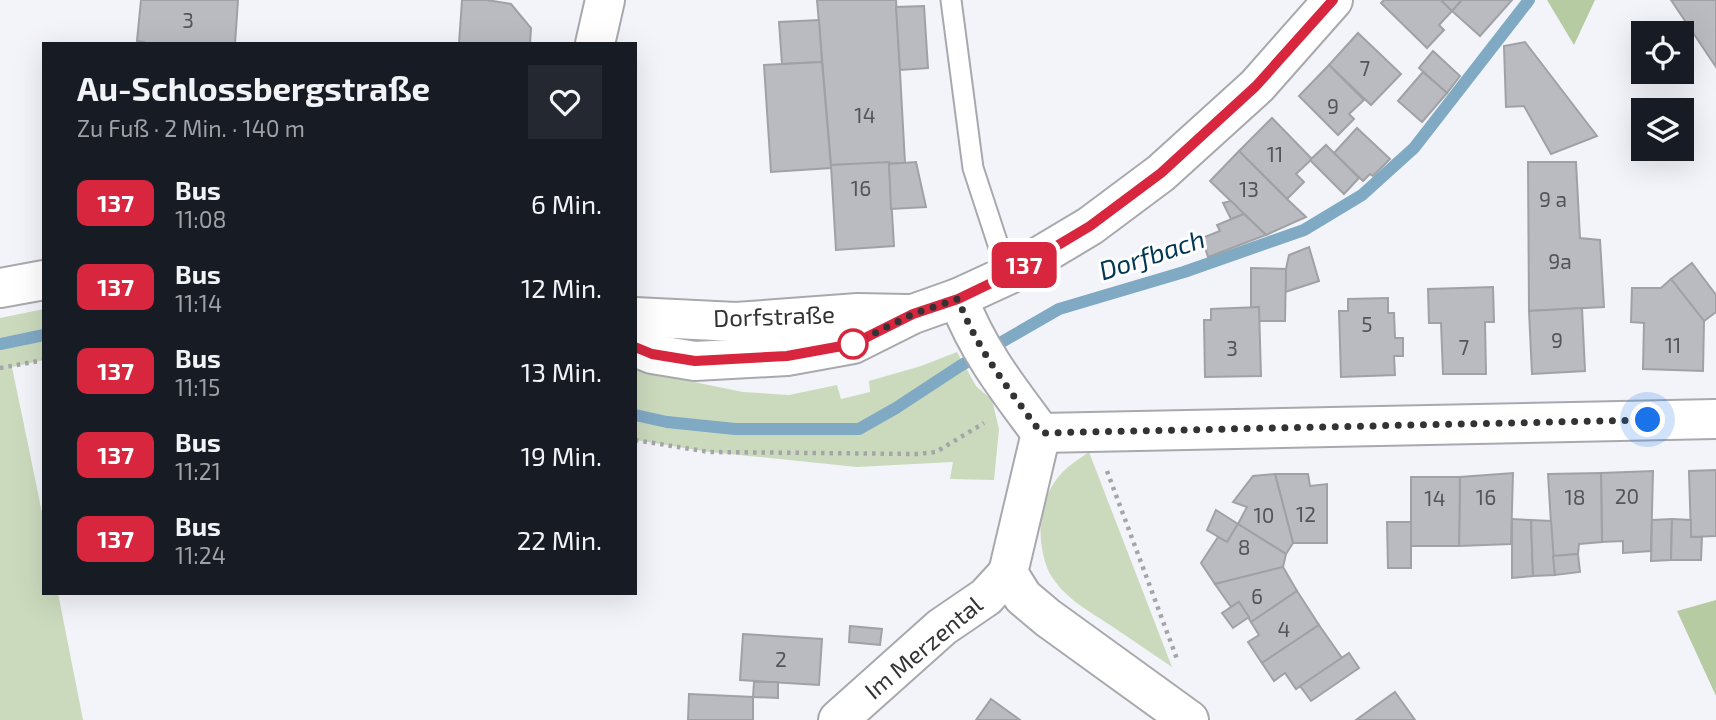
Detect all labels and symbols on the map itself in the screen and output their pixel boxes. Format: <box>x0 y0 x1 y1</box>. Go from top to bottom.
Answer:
house number: 3 <box>182 7 194 32</box>
house number: 7 <box>1360 55 1371 80</box>
house number: 9 <box>1327 93 1339 118</box>
house number: 14 <box>854 102 876 127</box>
house number: 11 <box>1267 141 1283 166</box>
house number: 16 <box>851 175 871 200</box>
house number: 13 <box>1239 176 1259 201</box>
house number: 9 a <box>1539 186 1567 211</box>
water label: Dorfbach <box>1095 222 1208 285</box>
line badge: 137 <box>984 242 1064 288</box>
house number: 9a <box>1548 248 1572 273</box>
street label: Dorfstraße <box>713 299 835 332</box>
house number: 5 <box>1361 311 1373 336</box>
house number: 9 <box>1551 327 1563 352</box>
unlabelled marker <box>838 329 868 359</box>
house number: 11 <box>1665 332 1681 357</box>
house number: 7 <box>1459 334 1470 359</box>
house number: 3 <box>1226 335 1238 360</box>
your location <box>1630 402 1665 437</box>
house number: 20 <box>1615 483 1639 508</box>
house number: 16 <box>1476 484 1496 509</box>
house number: 18 <box>1564 484 1586 509</box>
house number: 14 <box>1424 485 1446 510</box>
house number: 12 <box>1296 501 1316 526</box>
house number: 10 <box>1253 502 1275 527</box>
house number: 8 <box>1238 534 1250 559</box>
house number: 6 <box>1251 583 1263 608</box>
street label: Im Merzental <box>858 589 988 704</box>
house number: 4 <box>1278 616 1290 641</box>
house number: 2 <box>775 646 787 671</box>

